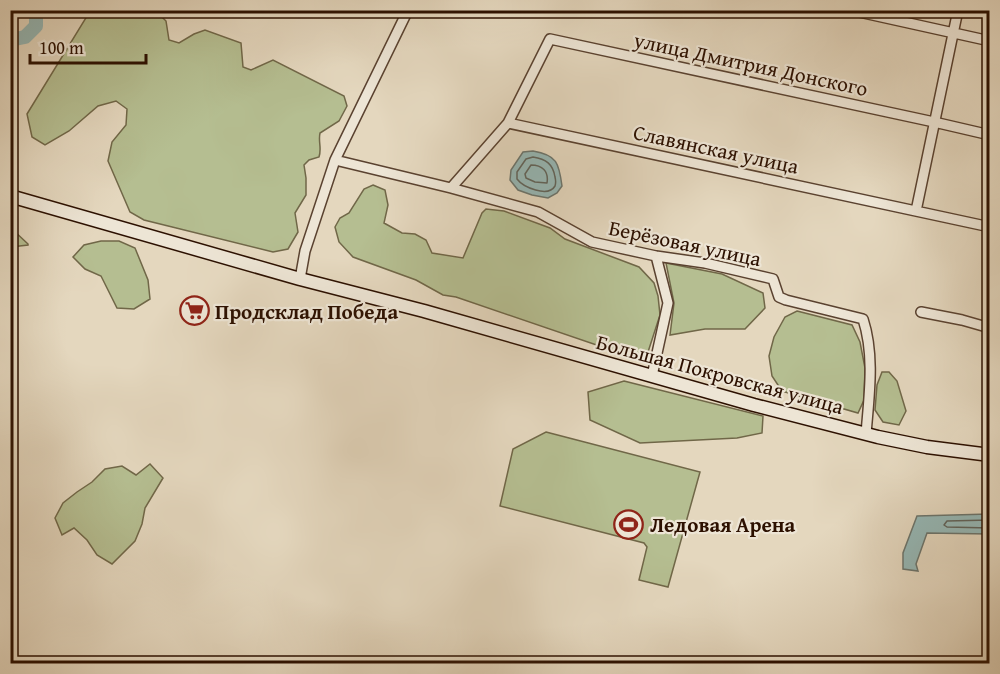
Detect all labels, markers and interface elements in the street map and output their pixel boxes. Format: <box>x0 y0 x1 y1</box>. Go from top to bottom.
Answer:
street label: улица Дмитрия Донского <box>630 24 871 104</box>
scale bar <box>30 27 146 65</box>
text: 100 m <box>39 34 84 61</box>
street label: Славянская улица <box>630 116 802 182</box>
street label: Берёзовая улица <box>606 212 764 274</box>
supermarket icon: Продсклад Победа <box>178 295 210 327</box>
place label: Продсклад Победа <box>215 296 398 327</box>
street label: Большая Покровская улица <box>593 326 847 422</box>
sports icon: Ледовая Арена <box>613 508 645 540</box>
place label: Ледовая Арена <box>650 509 796 540</box>

